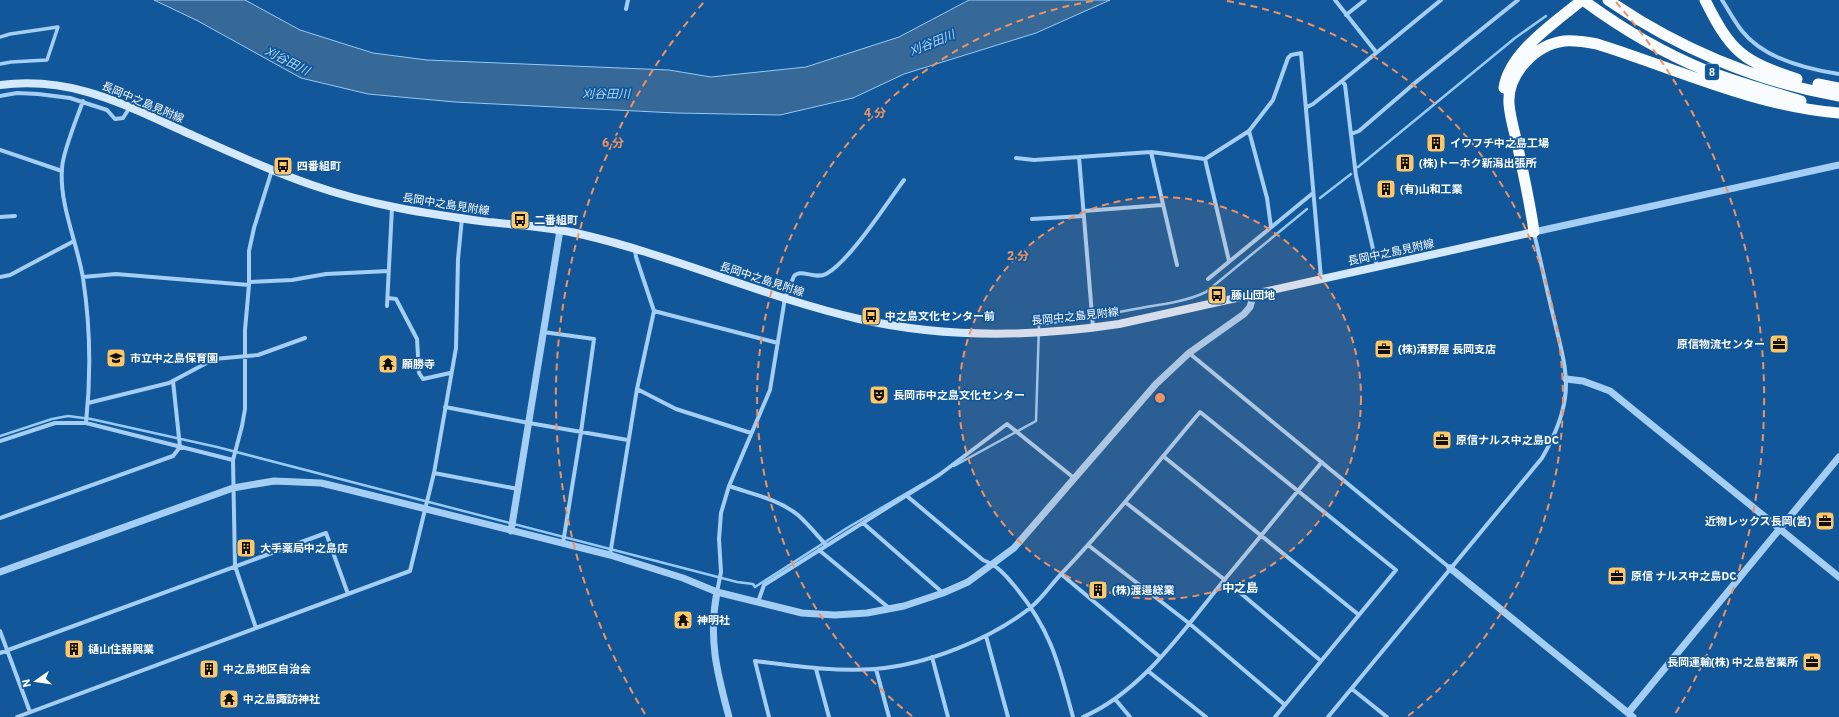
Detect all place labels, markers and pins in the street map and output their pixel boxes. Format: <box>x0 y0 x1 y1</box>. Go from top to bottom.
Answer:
building icon: イワフチ中之島工場 <box>1425 132 1447 154</box>
place label: イワフチ中之島工場 <box>1450 136 1549 150</box>
building icon: (株)トーホク新潟出張所 <box>1394 152 1416 174</box>
bus stop icon: 四番組町 <box>272 155 294 177</box>
place label: (株)トーホク新潟出張所 <box>1419 156 1536 170</box>
place label: 四番組町 <box>297 159 341 173</box>
building icon: (有)山和工業 <box>1375 178 1397 200</box>
place label: (有)山和工業 <box>1400 182 1462 196</box>
bus stop icon: 二番組町 <box>509 209 531 231</box>
place label: 二番組町 <box>534 213 578 227</box>
bus stop icon: 藤山団地 <box>1206 284 1228 306</box>
place label: 藤山団地 <box>1231 288 1275 302</box>
bus stop icon: 中之島文化センター前 <box>860 305 882 327</box>
place label: 中之島文化センター前 <box>885 309 995 323</box>
office icon: 原信物流センター <box>1768 333 1790 355</box>
place label: 原信物流センター <box>1677 337 1765 351</box>
office icon: (株)清野屋 長岡支店 <box>1373 338 1395 360</box>
place label: (株)清野屋 長岡支店 <box>1398 342 1496 356</box>
school or university icon: 市立中之島保育園 <box>105 347 127 369</box>
place label: 市立中之島保育園 <box>130 351 218 365</box>
temple icon: 願勝寺 <box>377 353 399 375</box>
place label: 願勝寺 <box>402 357 435 371</box>
theatre icon: 長岡市中之島文化センター <box>868 384 890 406</box>
place label: 長岡市中之島文化センター <box>893 388 1025 402</box>
centre of rings <box>1153 391 1167 405</box>
office icon: 原信ナルス中之島DC <box>1431 429 1453 451</box>
place label: 原信ナルス中之島DC <box>1456 433 1559 447</box>
office icon: 近物レックス長岡(営) <box>1814 510 1836 532</box>
place label: 近物レックス長岡(営) <box>1705 514 1811 528</box>
building icon: 大手薬局中之島店 <box>235 537 257 559</box>
place label: 大手薬局中之島店 <box>260 541 348 555</box>
office icon: 原信 ナルス中之島DC <box>1606 565 1628 587</box>
place label: 原信 ナルス中之島DC <box>1631 569 1736 583</box>
building icon: (株)渡邉総業 <box>1087 579 1109 601</box>
place label: (株)渡邉総業 <box>1112 583 1174 597</box>
temple icon: 神明社 <box>672 609 694 631</box>
place label: 神明社 <box>697 613 730 627</box>
building icon: 樋山住器興業 <box>63 638 85 660</box>
place label: 樋山住器興業 <box>88 642 154 656</box>
office icon: 長岡運輸(株) 中之島営業所 <box>1801 651 1823 673</box>
place label: 長岡運輸(株) 中之島営業所 <box>1667 655 1798 669</box>
building icon: 中之島地区自治会 <box>198 658 220 680</box>
place label: 中之島地区自治会 <box>223 662 311 676</box>
temple icon: 中之島諏訪神社 <box>218 688 240 710</box>
place label: 中之島諏訪神社 <box>243 692 320 706</box>

